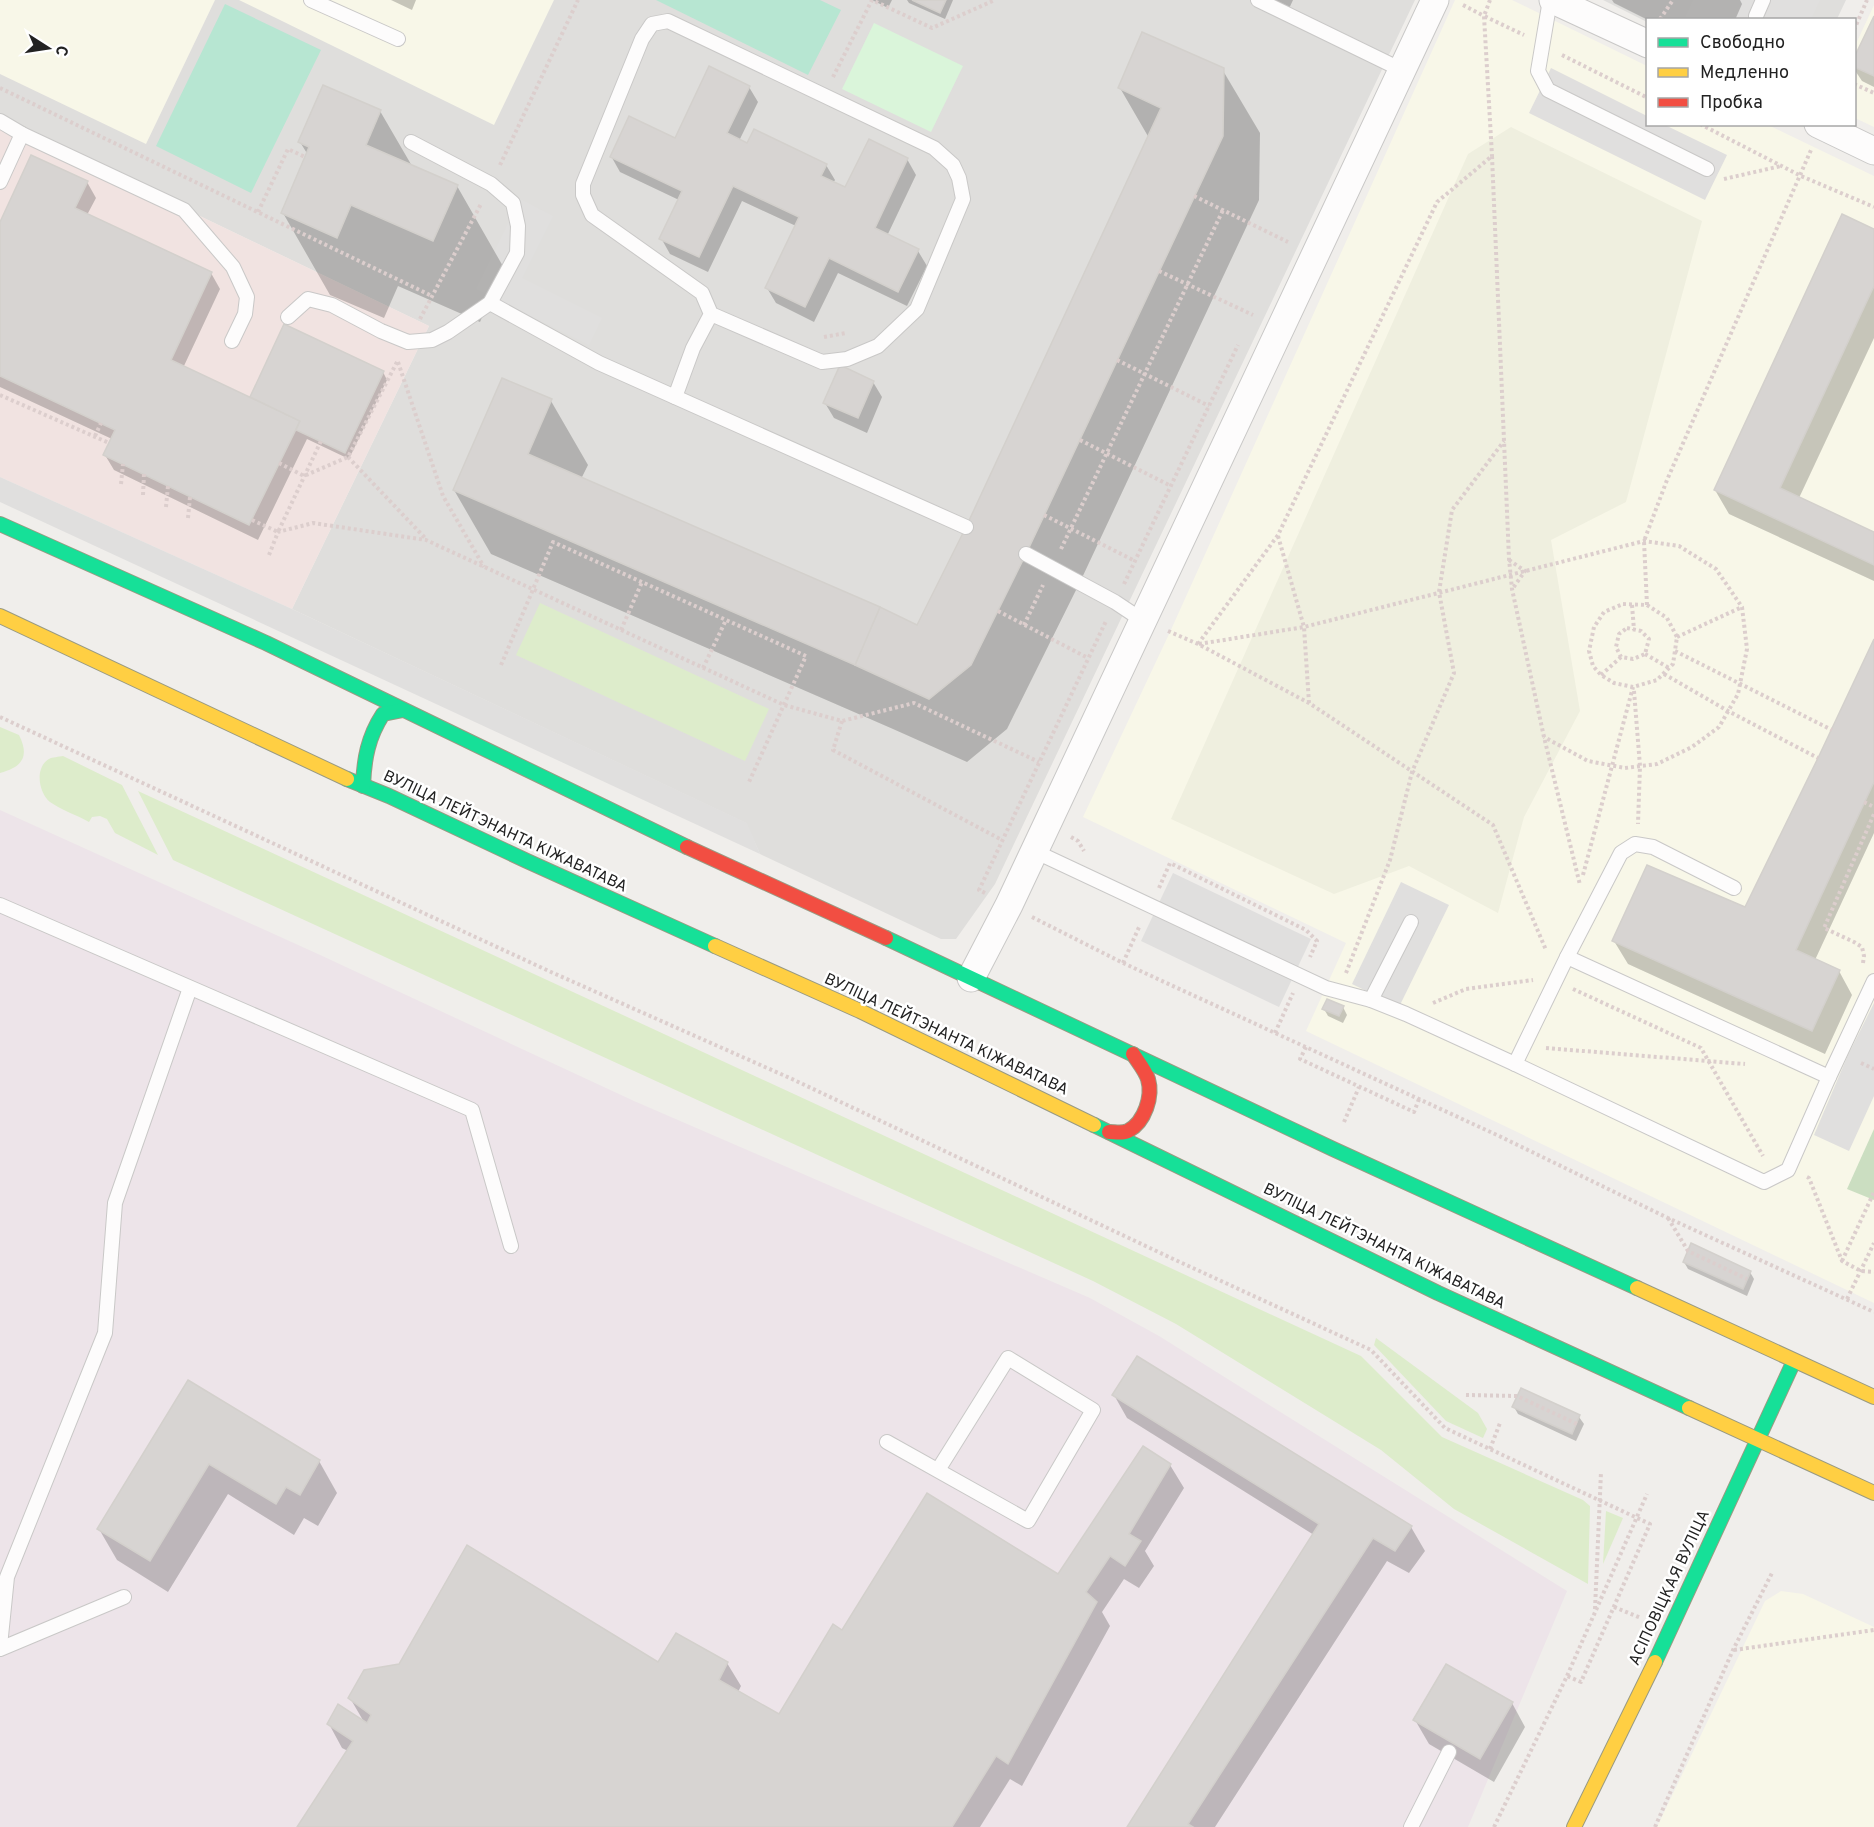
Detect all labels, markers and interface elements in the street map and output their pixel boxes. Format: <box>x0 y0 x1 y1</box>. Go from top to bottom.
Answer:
north arrow <box>18 18 78 78</box>
legend <box>1646 18 1856 126</box>
text: Свободно <box>1700 32 1785 55</box>
text: С <box>50 44 72 58</box>
text: Медленно <box>1700 62 1789 85</box>
text: Пробка <box>1700 92 1763 115</box>
street label: ВУЛІЦА ЛЕЙТЭНАНТА КІЖАВАТАВА <box>380 765 631 898</box>
street label: ВУЛІЦА ЛЕЙТЭНАНТА КІЖАВАТАВА <box>821 968 1072 1101</box>
street label: ВУЛІЦА ЛЕЙТЭНАНТА КІЖАВАТАВА <box>1260 1178 1509 1315</box>
street label: АСІПОВІЦКАЯ ВУЛІЦА <box>1625 1507 1715 1669</box>

